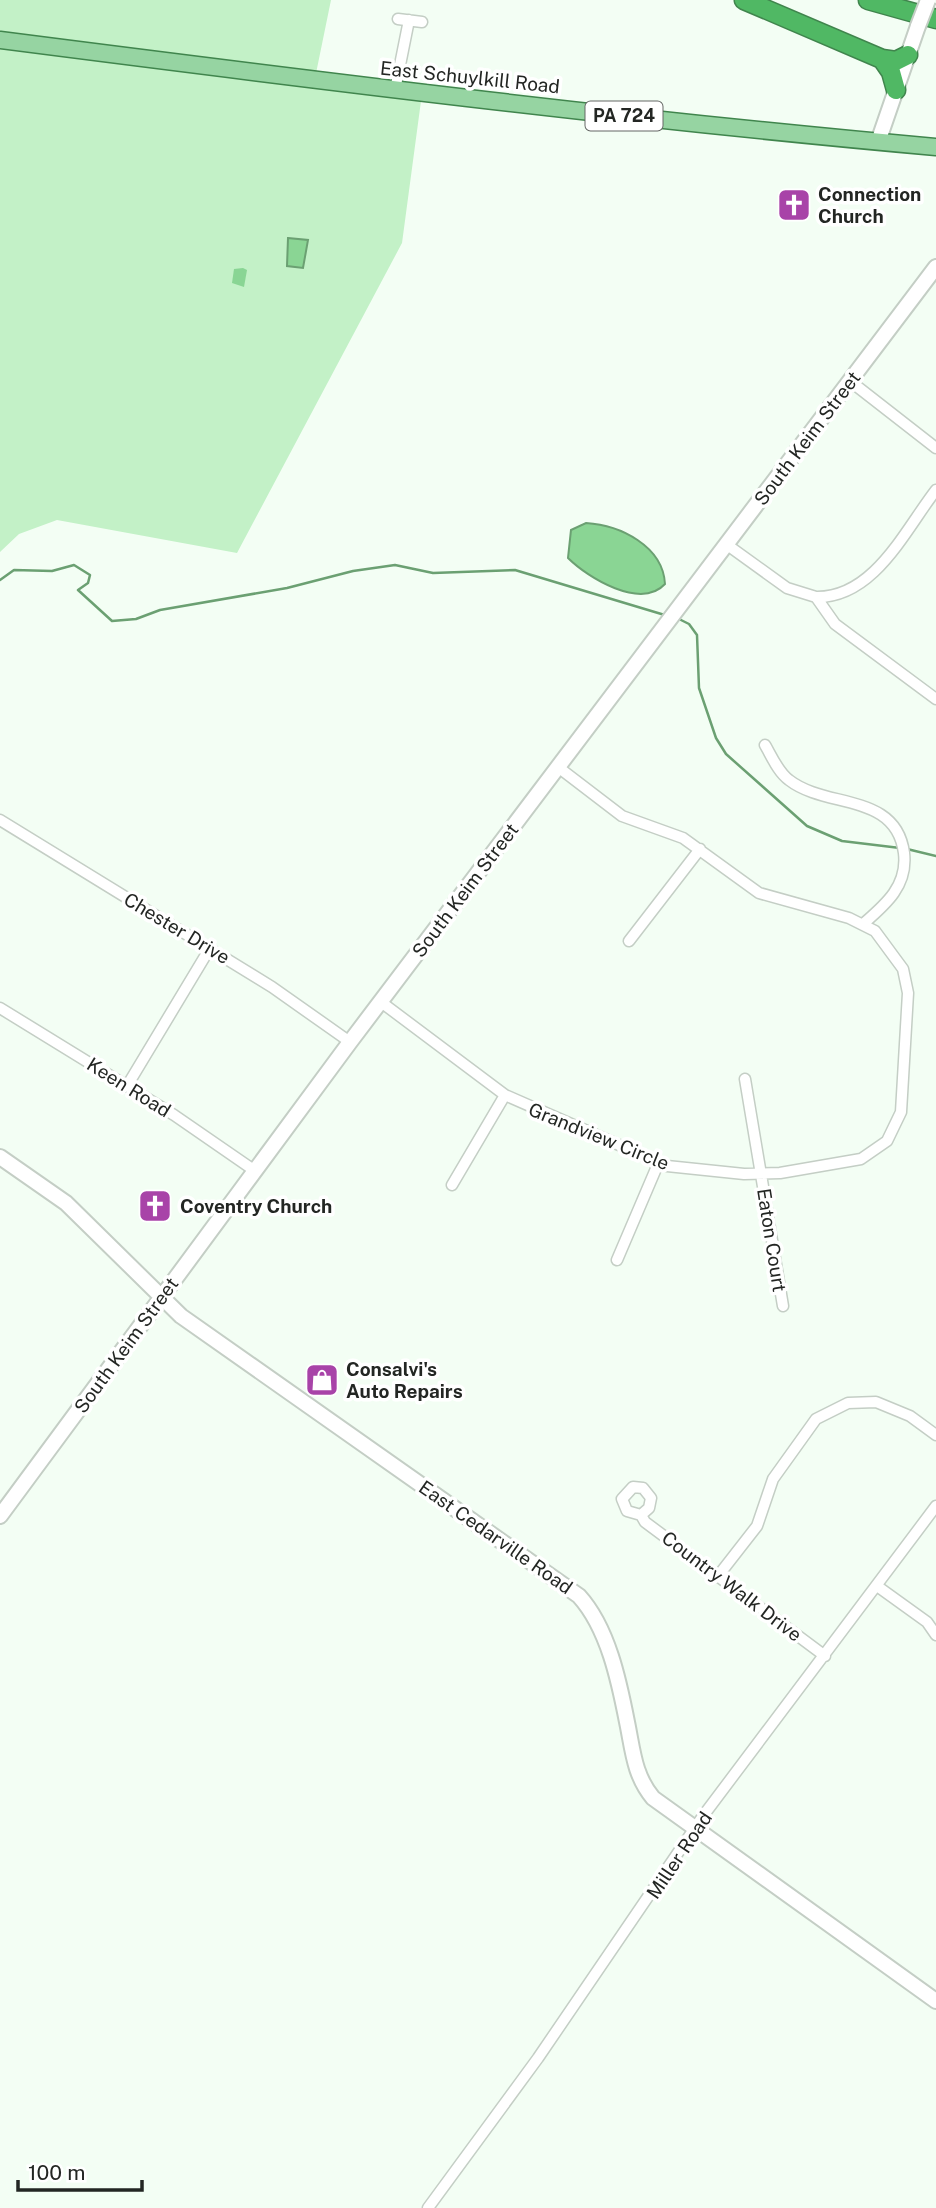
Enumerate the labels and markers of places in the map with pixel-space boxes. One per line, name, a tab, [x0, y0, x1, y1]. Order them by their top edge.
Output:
place label: Connection Church	[818, 183, 921, 227]
church icon: Connection Church	[775, 186, 813, 224]
church icon: Coventry Church	[136, 1187, 174, 1225]
place label: Coventry Church	[180, 1195, 332, 1217]
place label: Consalvi's Auto Repairs	[346, 1358, 463, 1402]
shop icon: Consalvi's Auto Repairs	[303, 1361, 341, 1399]

